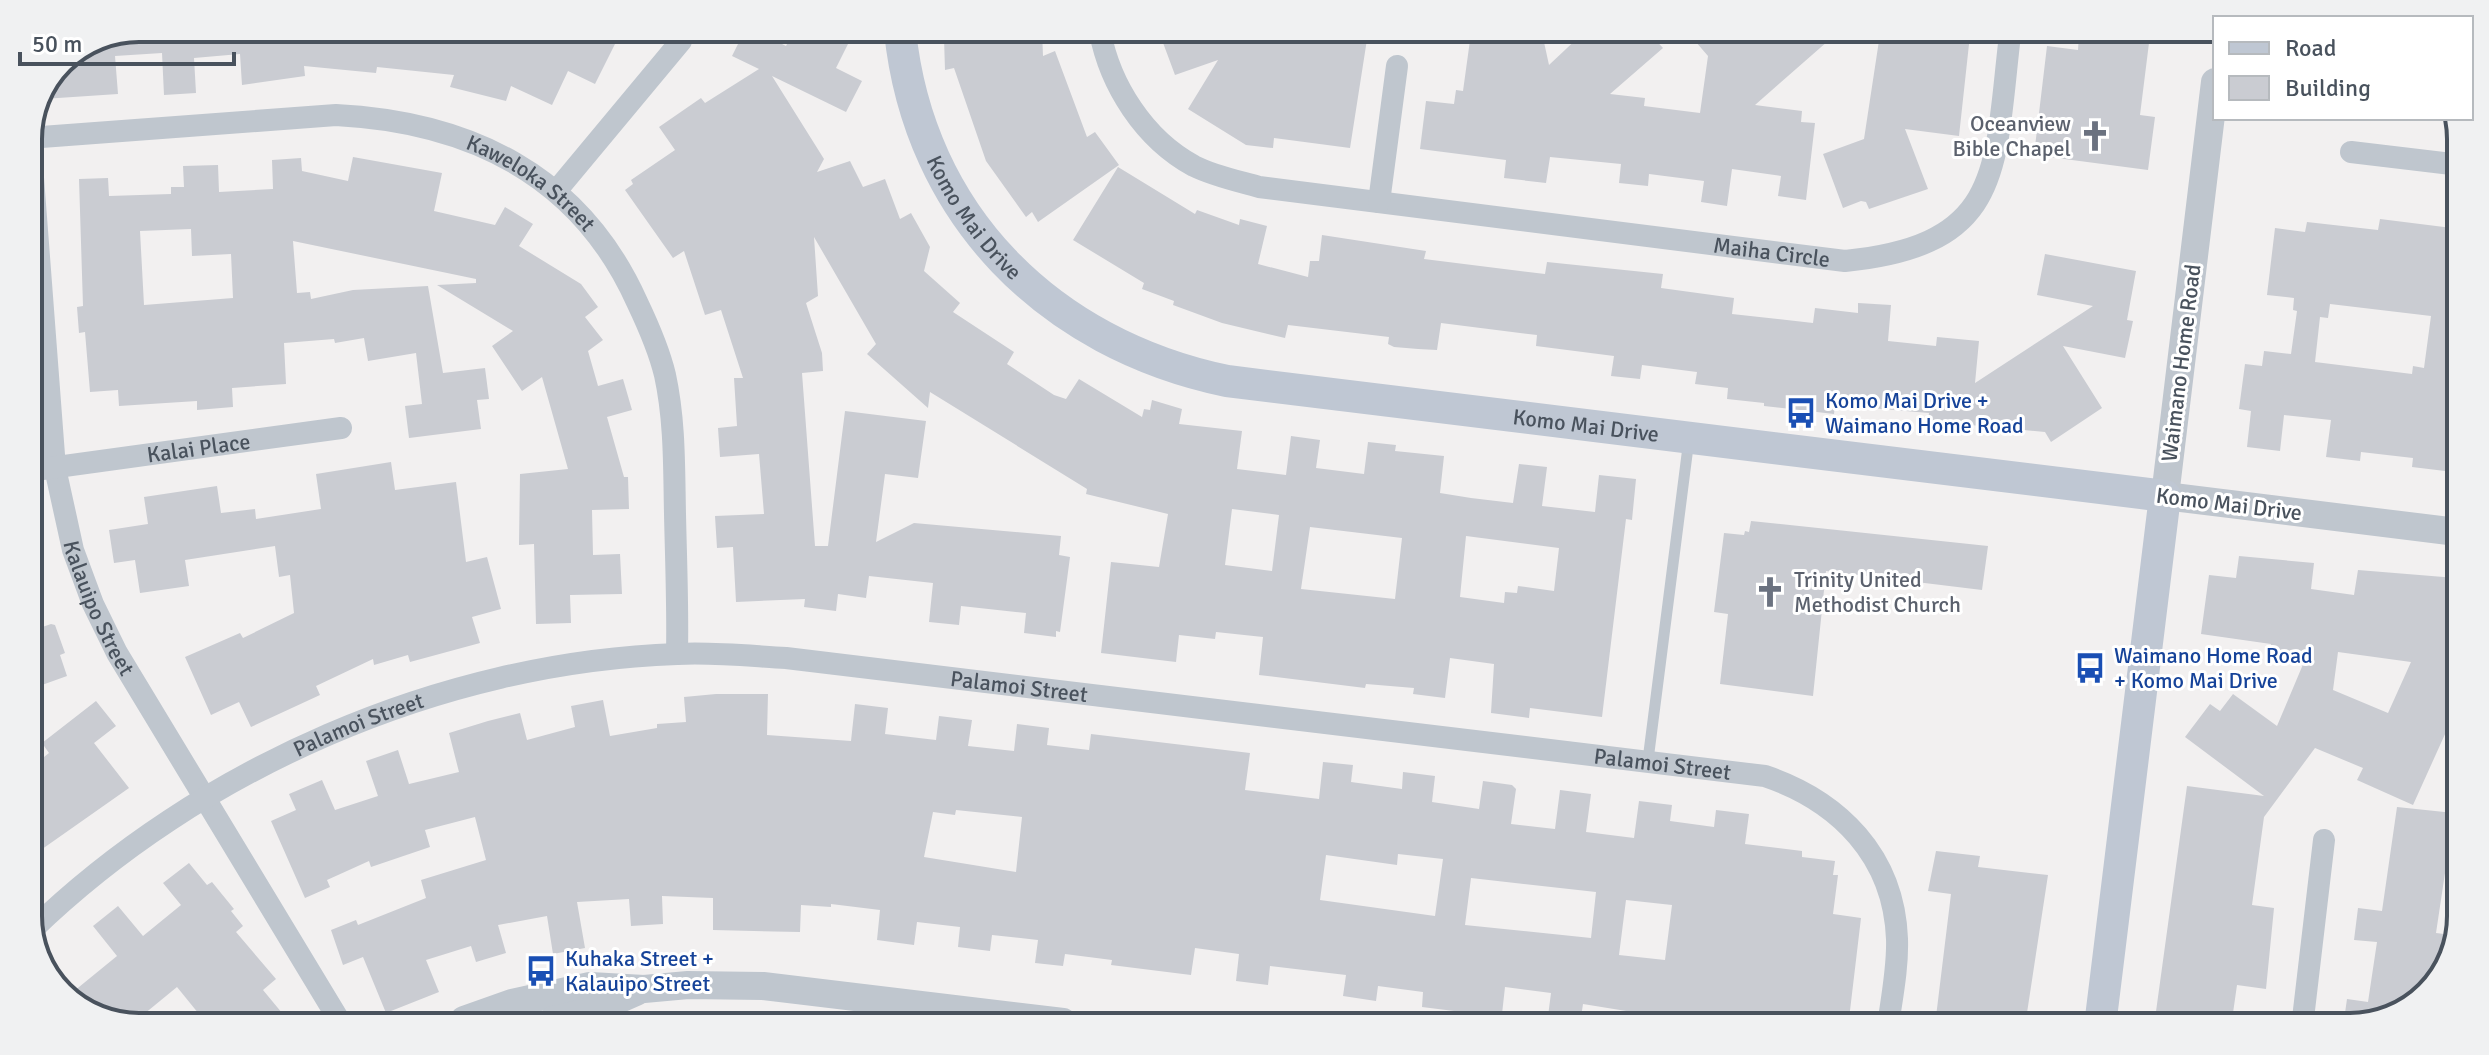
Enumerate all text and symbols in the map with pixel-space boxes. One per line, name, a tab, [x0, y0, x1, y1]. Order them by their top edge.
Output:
scale bar	[20, 16, 234, 66]
legend	[2213, 16, 2473, 120]
text: 50 m	[32, 29, 82, 59]
text: Road	[2285, 33, 2336, 63]
text: Building	[2285, 73, 2371, 103]
place label: Oceanview Bible Chapel	[1952, 110, 2071, 162]
church icon: Oceanview Bible Chapel	[2078, 119, 2112, 153]
street label: Kaweloka Street	[463, 128, 602, 237]
street label: Komo Mai Drive	[921, 151, 1028, 285]
street label: Maiha Circle	[1712, 231, 1832, 272]
street label: Waimano Home Road	[2155, 263, 2207, 463]
place label: Komo Mai Drive + Waimano Home Road	[1825, 387, 2024, 439]
bus stop icon: Komo Mai Drive + Waimano Home Road	[1784, 396, 1818, 430]
street label: Komo Mai Drive	[1511, 403, 1661, 447]
street label: Kalai Place	[145, 427, 252, 468]
street label: Komo Mai Drive	[2154, 482, 2304, 526]
street label: Kalauipo Street	[58, 538, 141, 680]
place label: Trinity United Methodist Church	[1794, 566, 1961, 618]
church icon: Trinity United Methodist Church	[1753, 575, 1787, 609]
place label: Waimano Home Road + Komo Mai Drive	[2114, 642, 2313, 694]
bus stop icon: Waimano Home Road + Komo Mai Drive	[2073, 651, 2107, 685]
street label: Palamoi Street	[949, 664, 1089, 708]
street label: Palamoi Street	[289, 686, 427, 762]
street label: Palamoi Street	[1592, 742, 1733, 785]
place label: Kuhaka Street + Kalauipo Street	[565, 945, 714, 997]
bus stop icon: Kuhaka Street + Kalauipo Street	[524, 954, 558, 988]

